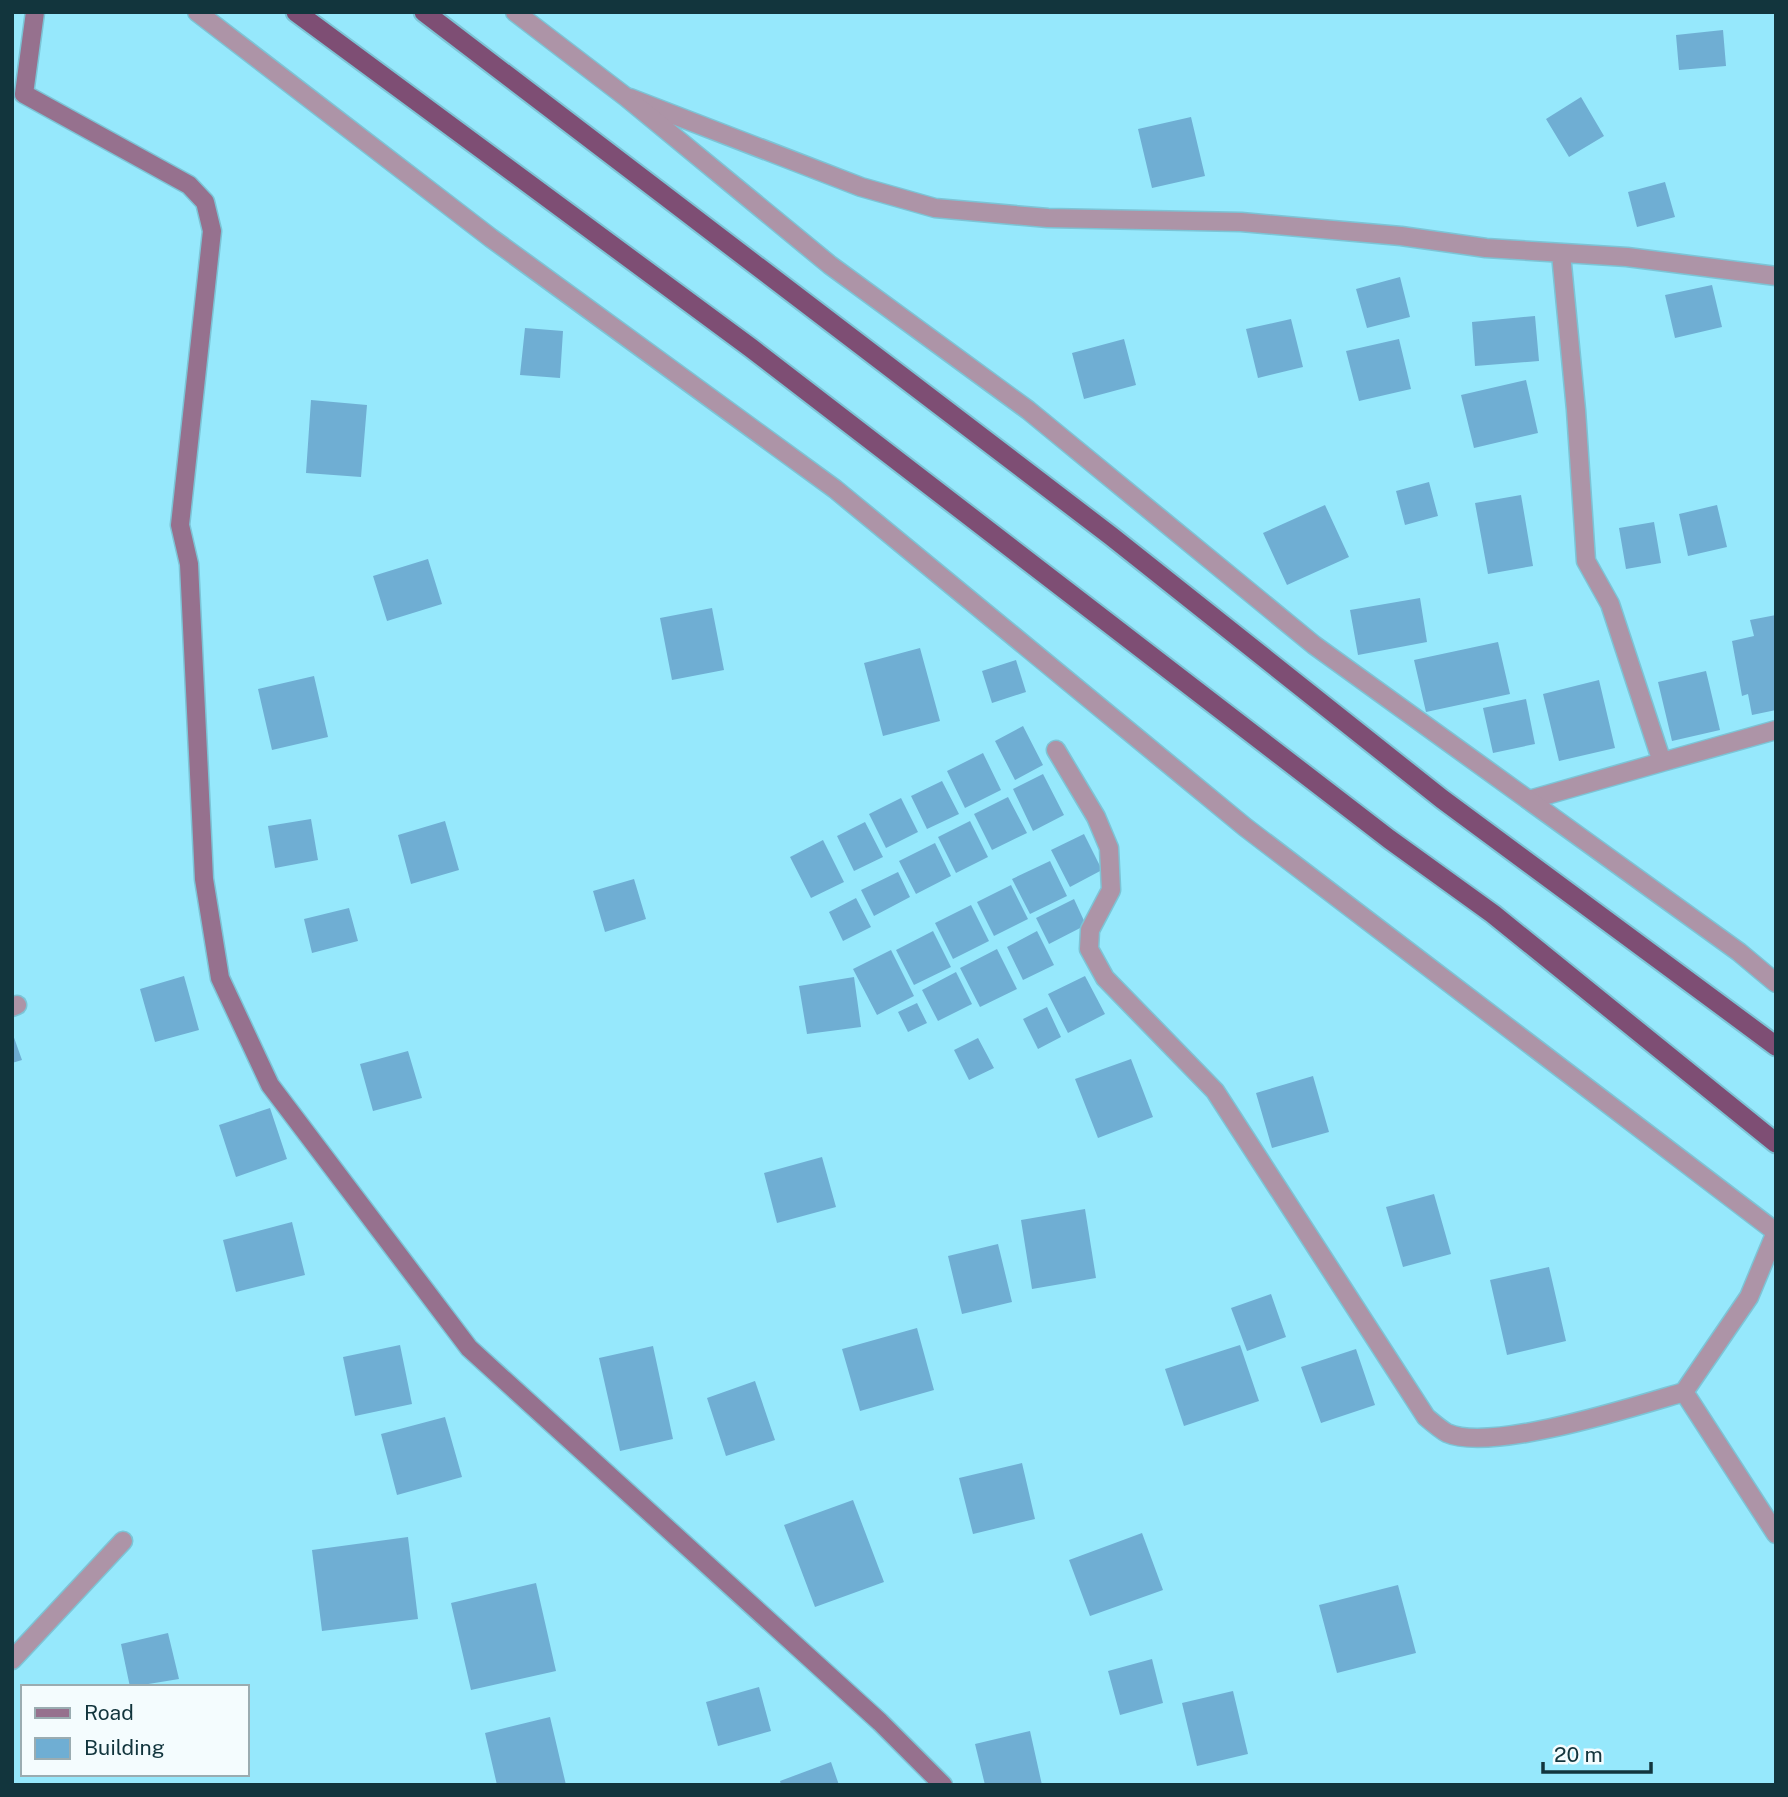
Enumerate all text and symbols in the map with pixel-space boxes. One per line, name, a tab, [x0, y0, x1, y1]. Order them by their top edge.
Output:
legend	[21, 1685, 248, 1776]
text: Road	[84, 1700, 134, 1725]
scale bar	[1543, 1730, 1652, 1774]
text: Building	[84, 1735, 165, 1760]
text: 20 m	[1554, 1742, 1603, 1767]

